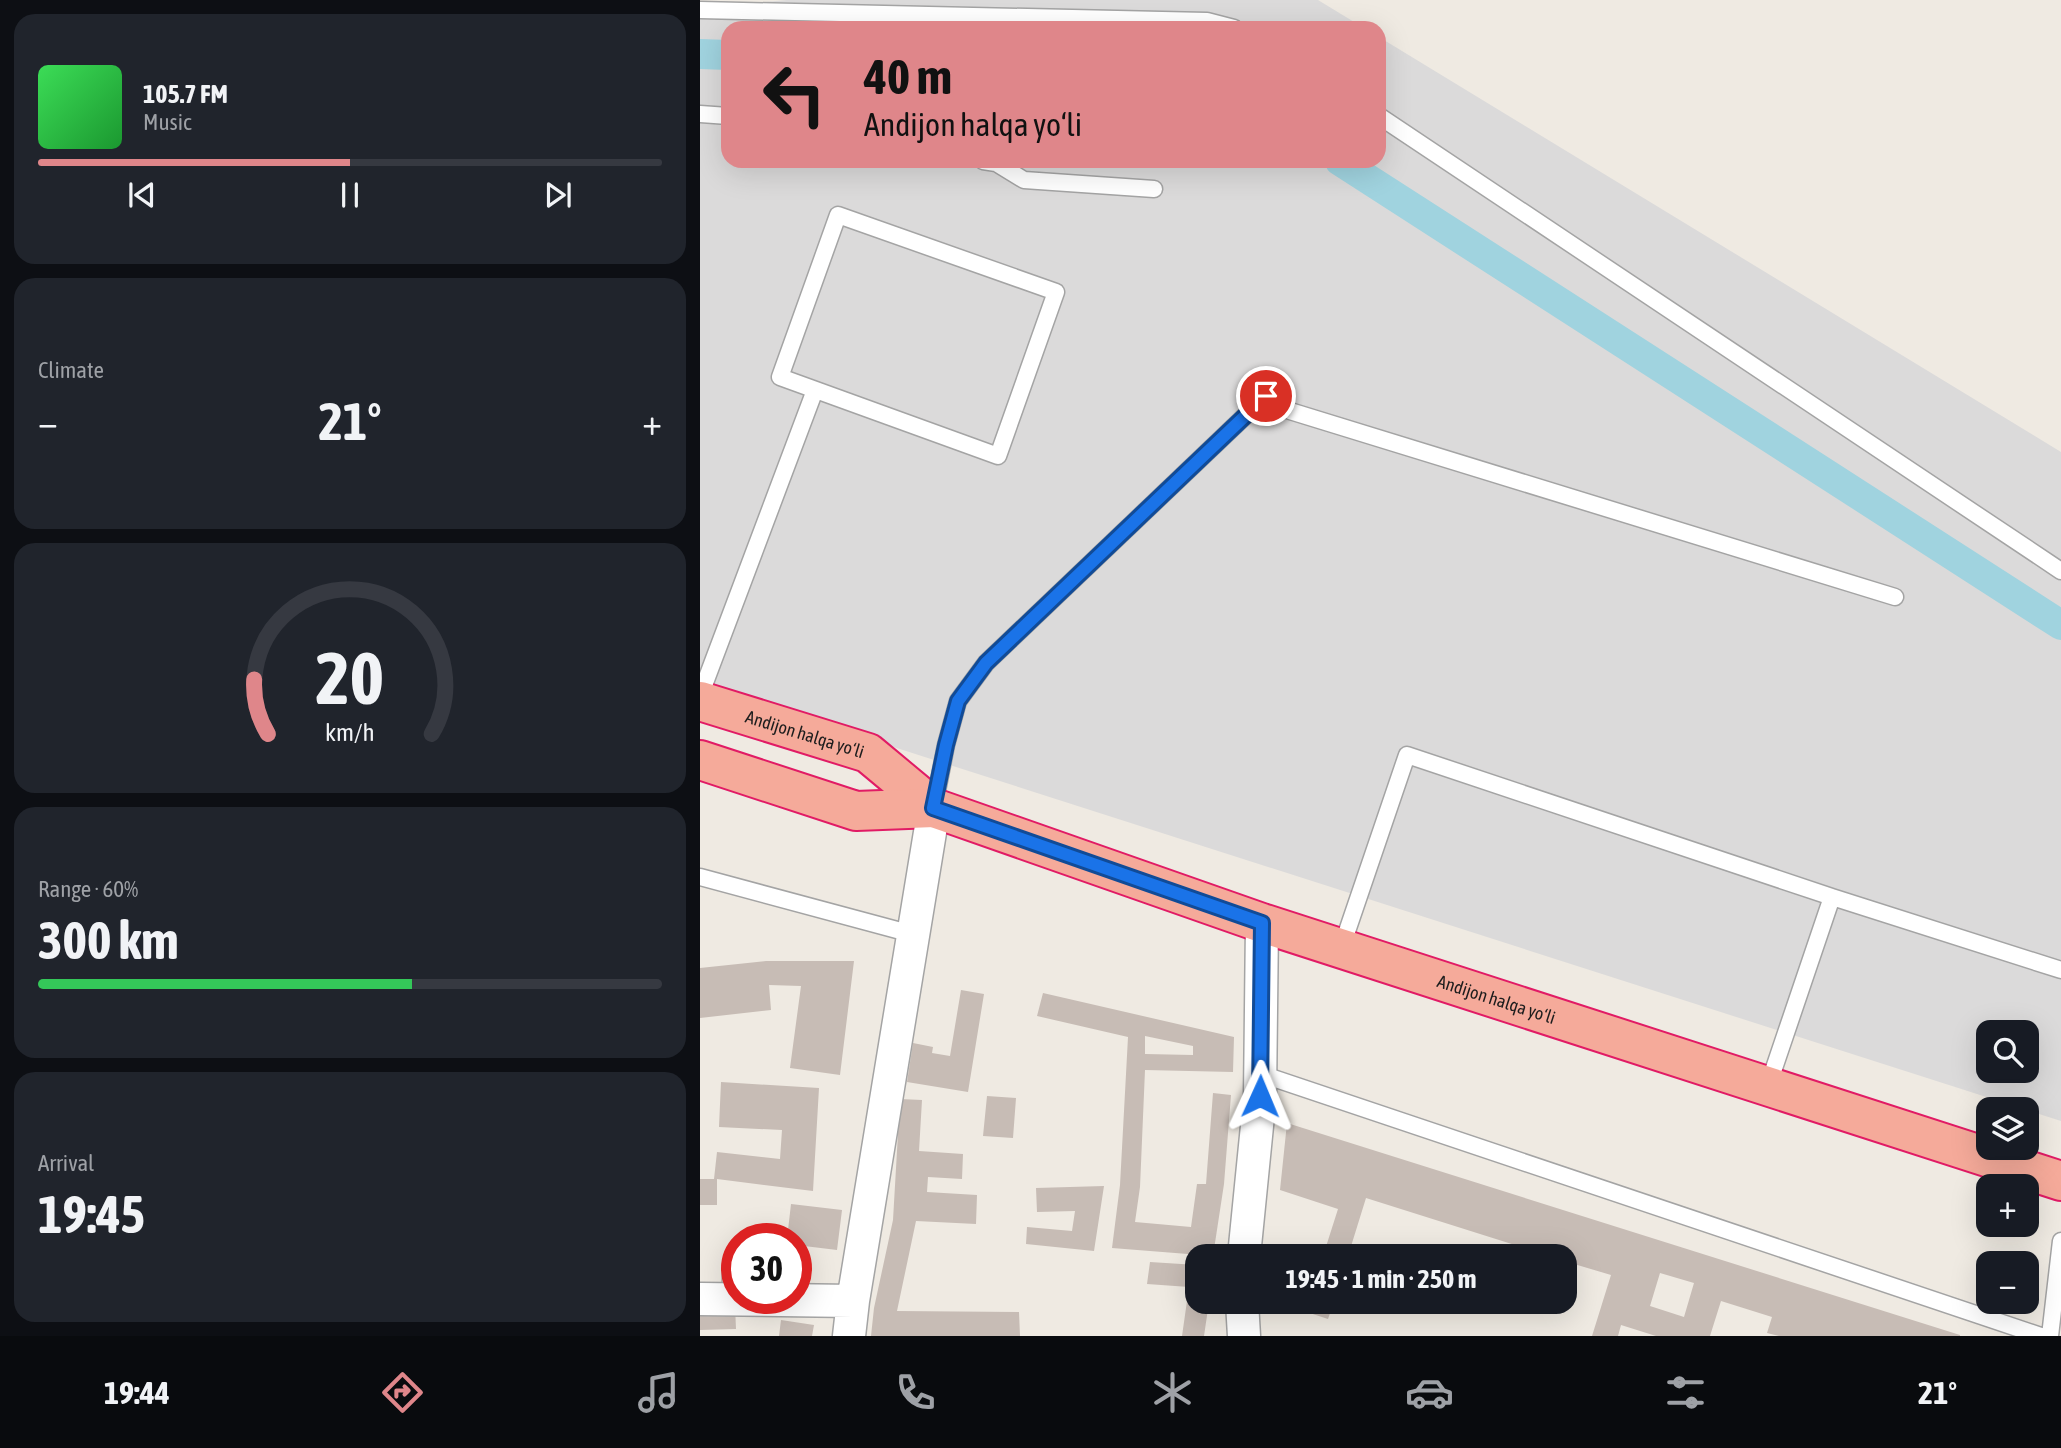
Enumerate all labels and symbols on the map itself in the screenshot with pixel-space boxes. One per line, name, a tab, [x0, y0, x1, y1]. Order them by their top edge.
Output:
pin	[1236, 366, 1296, 426]
street label: Andijon halqa yo‘li	[743, 705, 867, 762]
street label: Andijon halqa yo‘li	[1435, 970, 1558, 1028]
position arrow	[1223, 1059, 1297, 1133]
speed limit sign: 30	[721, 1223, 812, 1314]

